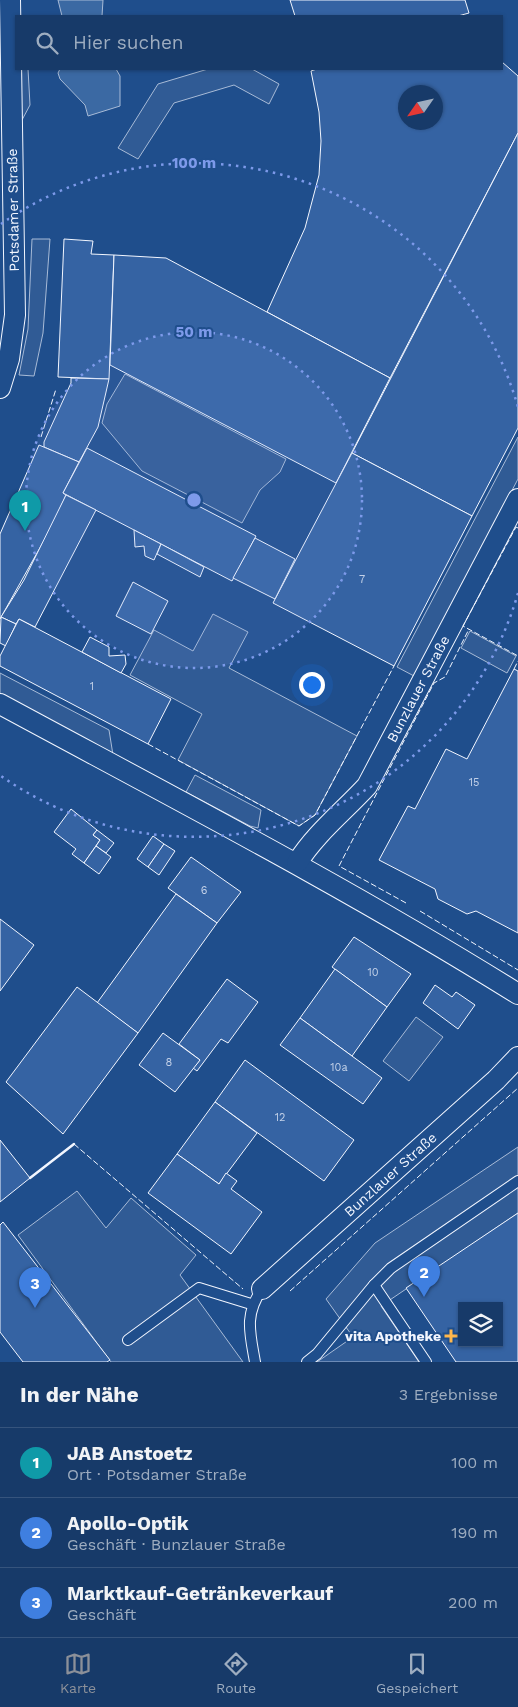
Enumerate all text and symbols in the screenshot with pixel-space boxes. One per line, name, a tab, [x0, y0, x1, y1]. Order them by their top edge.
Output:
search box	[15, 15, 503, 70]
icon: search	[33, 29, 61, 57]
text: Hier suchen	[73, 31, 184, 54]
north arrow	[398, 85, 443, 130]
street label: Potsdamer Straße	[4, 148, 22, 272]
text: 100 m	[172, 154, 216, 172]
text: 50 m	[176, 323, 212, 341]
pin: 1	[9, 490, 41, 531]
centre of rings	[185, 491, 203, 509]
house number: 7	[359, 573, 365, 586]
street label: Bunzlauer Straße	[384, 633, 453, 745]
your location	[299, 672, 325, 698]
house number: 1	[90, 680, 94, 693]
house number: 15	[469, 776, 479, 789]
house number: 6	[201, 884, 208, 897]
house number: 10	[367, 966, 379, 979]
house number: 8	[166, 1056, 173, 1069]
house number: 10a	[330, 1061, 348, 1074]
house number: 12	[275, 1111, 285, 1124]
street label: Bunzlauer Straße	[341, 1129, 440, 1220]
pin: 2	[408, 1256, 440, 1297]
pin: 3	[19, 1267, 51, 1308]
map controls	[458, 1302, 503, 1347]
button: layers	[458, 1302, 503, 1347]
place label: vita Apotheke	[344, 1328, 441, 1344]
marker: vita Apotheke	[445, 1330, 457, 1342]
text: In der Nähe	[20, 1382, 139, 1407]
text: 3 Ergebnisse	[399, 1385, 498, 1404]
text: JAB Anstoetz	[67, 1442, 193, 1465]
text: 1	[33, 1453, 39, 1472]
text: 100 m	[451, 1453, 498, 1472]
text: Ort · Potsdamer Straße	[67, 1465, 247, 1484]
text: Apollo-Optik	[67, 1512, 188, 1535]
text: 2	[31, 1523, 41, 1542]
text: 190 m	[451, 1523, 498, 1542]
text: Geschäft · Bunzlauer Straße	[67, 1535, 286, 1554]
text: Marktkauf-Getränkeverkauf	[67, 1582, 333, 1605]
text: 3	[31, 1593, 41, 1612]
text: 200 m	[448, 1593, 498, 1612]
text: Geschäft	[67, 1605, 136, 1624]
tab: Karte	[60, 1650, 96, 1696]
tab: Route	[216, 1650, 256, 1696]
tab: Gespeichert	[376, 1650, 458, 1696]

